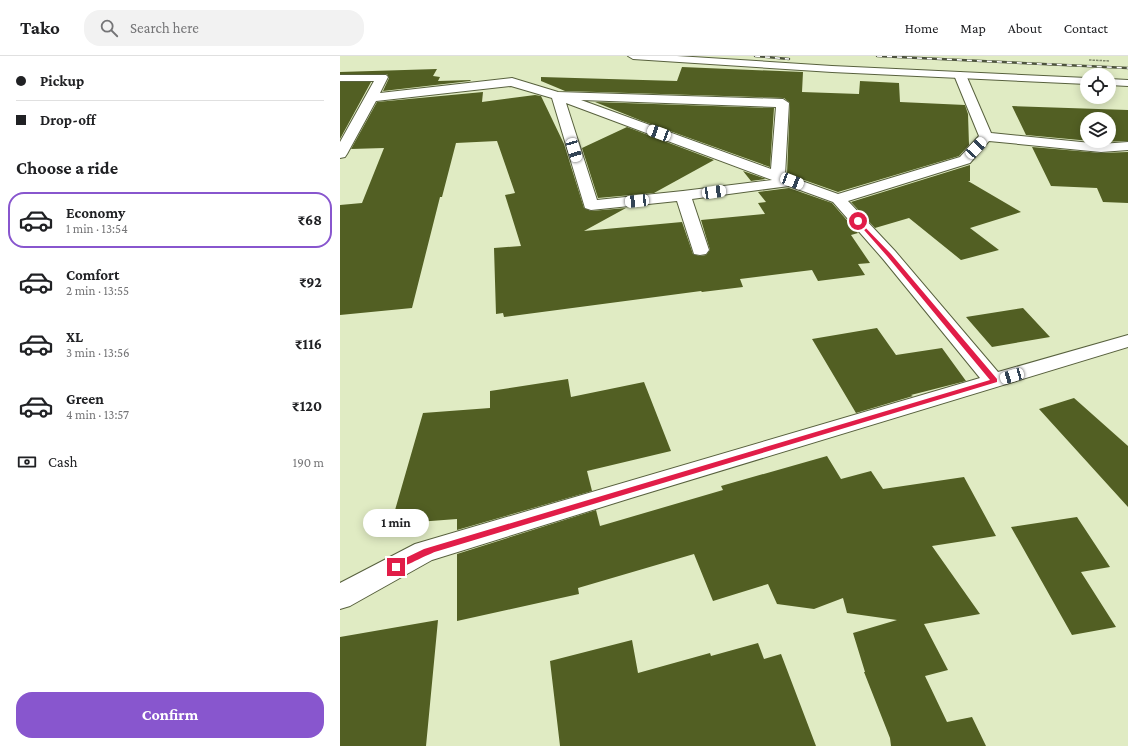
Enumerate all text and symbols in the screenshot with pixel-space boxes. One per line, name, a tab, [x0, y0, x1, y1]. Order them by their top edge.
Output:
search box	[84, 10, 364, 46]
text: Tako	[20, 17, 60, 38]
icon: search	[98, 17, 120, 39]
text: Search here	[130, 20, 199, 36]
text: Home	[905, 20, 938, 36]
text: Map	[960, 20, 986, 36]
text: About	[1008, 20, 1042, 36]
text: Contact	[1064, 20, 1108, 36]
map controls	[1080, 68, 1116, 148]
button: locate	[1080, 68, 1116, 104]
text: Pickup	[40, 73, 84, 89]
text: Drop-off	[40, 112, 96, 128]
button: layers	[1080, 112, 1116, 148]
car	[646, 123, 672, 143]
car	[963, 135, 989, 161]
car	[565, 137, 583, 163]
text: Choose a ride	[16, 158, 118, 178]
car	[779, 171, 805, 191]
car	[701, 184, 727, 200]
car	[624, 194, 650, 208]
icon: car	[18, 202, 54, 238]
text: Economy	[66, 205, 125, 221]
text: ₹68	[297, 212, 322, 228]
route start	[849, 212, 867, 230]
text: 1 min · 13:54	[66, 221, 128, 236]
icon: car	[18, 264, 54, 300]
text: Comfort	[66, 267, 120, 283]
text: ₹92	[299, 274, 322, 290]
text: 2 min · 13:55	[66, 283, 129, 298]
icon: car	[18, 326, 54, 362]
text: XL	[66, 329, 83, 345]
text: ₹116	[295, 336, 322, 352]
text: 3 min · 13:56	[66, 345, 130, 360]
car	[999, 367, 1025, 385]
icon: car	[18, 388, 54, 424]
text: Green	[66, 391, 104, 407]
text: ₹120	[292, 398, 322, 414]
text: 4 min · 13:57	[66, 407, 129, 422]
icon: cash	[16, 451, 38, 473]
text: Cash	[48, 454, 78, 470]
text: 190 m	[293, 455, 324, 470]
callout: 1 min	[363, 509, 429, 537]
text: 1 min	[381, 515, 411, 530]
route end	[387, 558, 405, 576]
button: Confirm	[16, 692, 324, 738]

